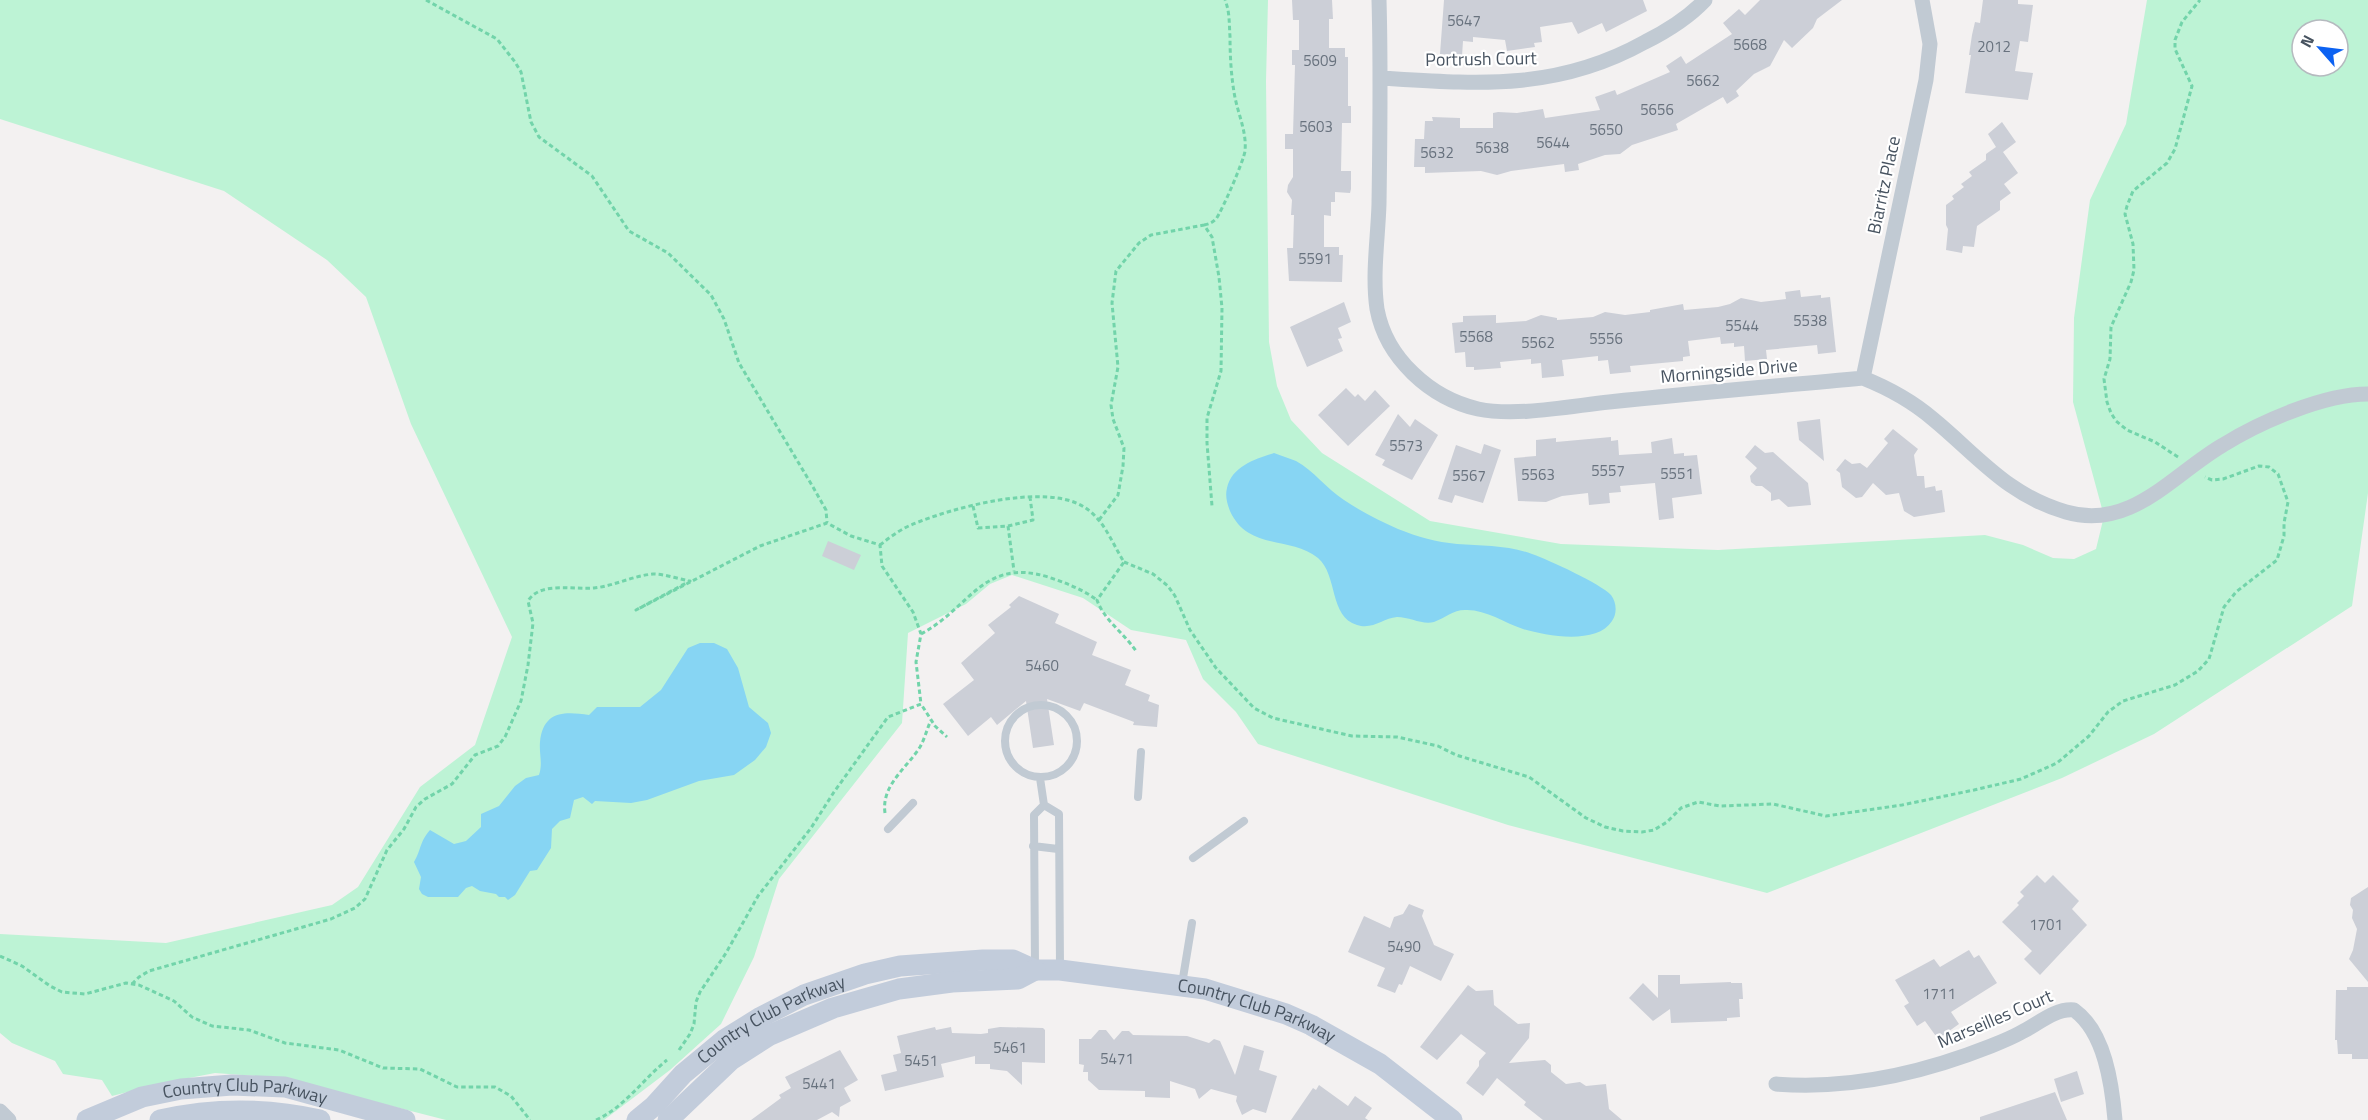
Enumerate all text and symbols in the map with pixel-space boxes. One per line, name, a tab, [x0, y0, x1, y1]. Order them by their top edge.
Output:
house number: 5647	[1447, 9, 1481, 32]
north arrow	[2290, 18, 2350, 78]
text: N	[2294, 30, 2320, 51]
house number: 5668	[1733, 33, 1767, 56]
house number: 2012	[1977, 35, 2011, 58]
street label: Portrush Court	[1425, 44, 1538, 73]
house number: 5609	[1303, 49, 1337, 72]
house number: 5662	[1686, 69, 1720, 92]
house number: 5656	[1640, 98, 1674, 121]
house number: 5603	[1299, 115, 1333, 138]
house number: 5650	[1589, 118, 1623, 141]
house number: 5644	[1536, 131, 1570, 154]
street label: Biarritz Place	[1860, 133, 1907, 236]
house number: 5638	[1475, 136, 1509, 159]
house number: 5632	[1420, 141, 1454, 164]
house number: 5591	[1298, 247, 1332, 270]
house number: 5538	[1793, 309, 1827, 332]
house number: 5544	[1725, 314, 1759, 337]
house number: 5568	[1459, 325, 1493, 348]
house number: 5556	[1589, 327, 1623, 350]
house number: 5562	[1521, 331, 1555, 354]
street label: Morningside Drive	[1659, 351, 1799, 390]
house number: 5573	[1389, 434, 1423, 457]
house number: 5557	[1591, 459, 1625, 482]
house number: 5551	[1660, 462, 1694, 485]
house number: 5563	[1521, 463, 1555, 486]
house number: 5567	[1452, 464, 1486, 487]
house number: 5460	[1025, 654, 1059, 677]
house number: 1701	[2029, 913, 2063, 936]
house number: 5490	[1387, 935, 1421, 958]
street label: Country Club Parkway	[691, 968, 849, 1070]
street label: Country Club Parkway	[1176, 972, 1341, 1050]
house number: 1711	[1922, 982, 1956, 1005]
street label: Marseilles Court	[1933, 982, 2057, 1055]
house number: 5461	[993, 1036, 1027, 1059]
house number: 5471	[1100, 1047, 1134, 1070]
house number: 5451	[904, 1049, 938, 1072]
street label: Country Club Parkway	[160, 1071, 331, 1111]
house number: 5441	[802, 1072, 836, 1095]

